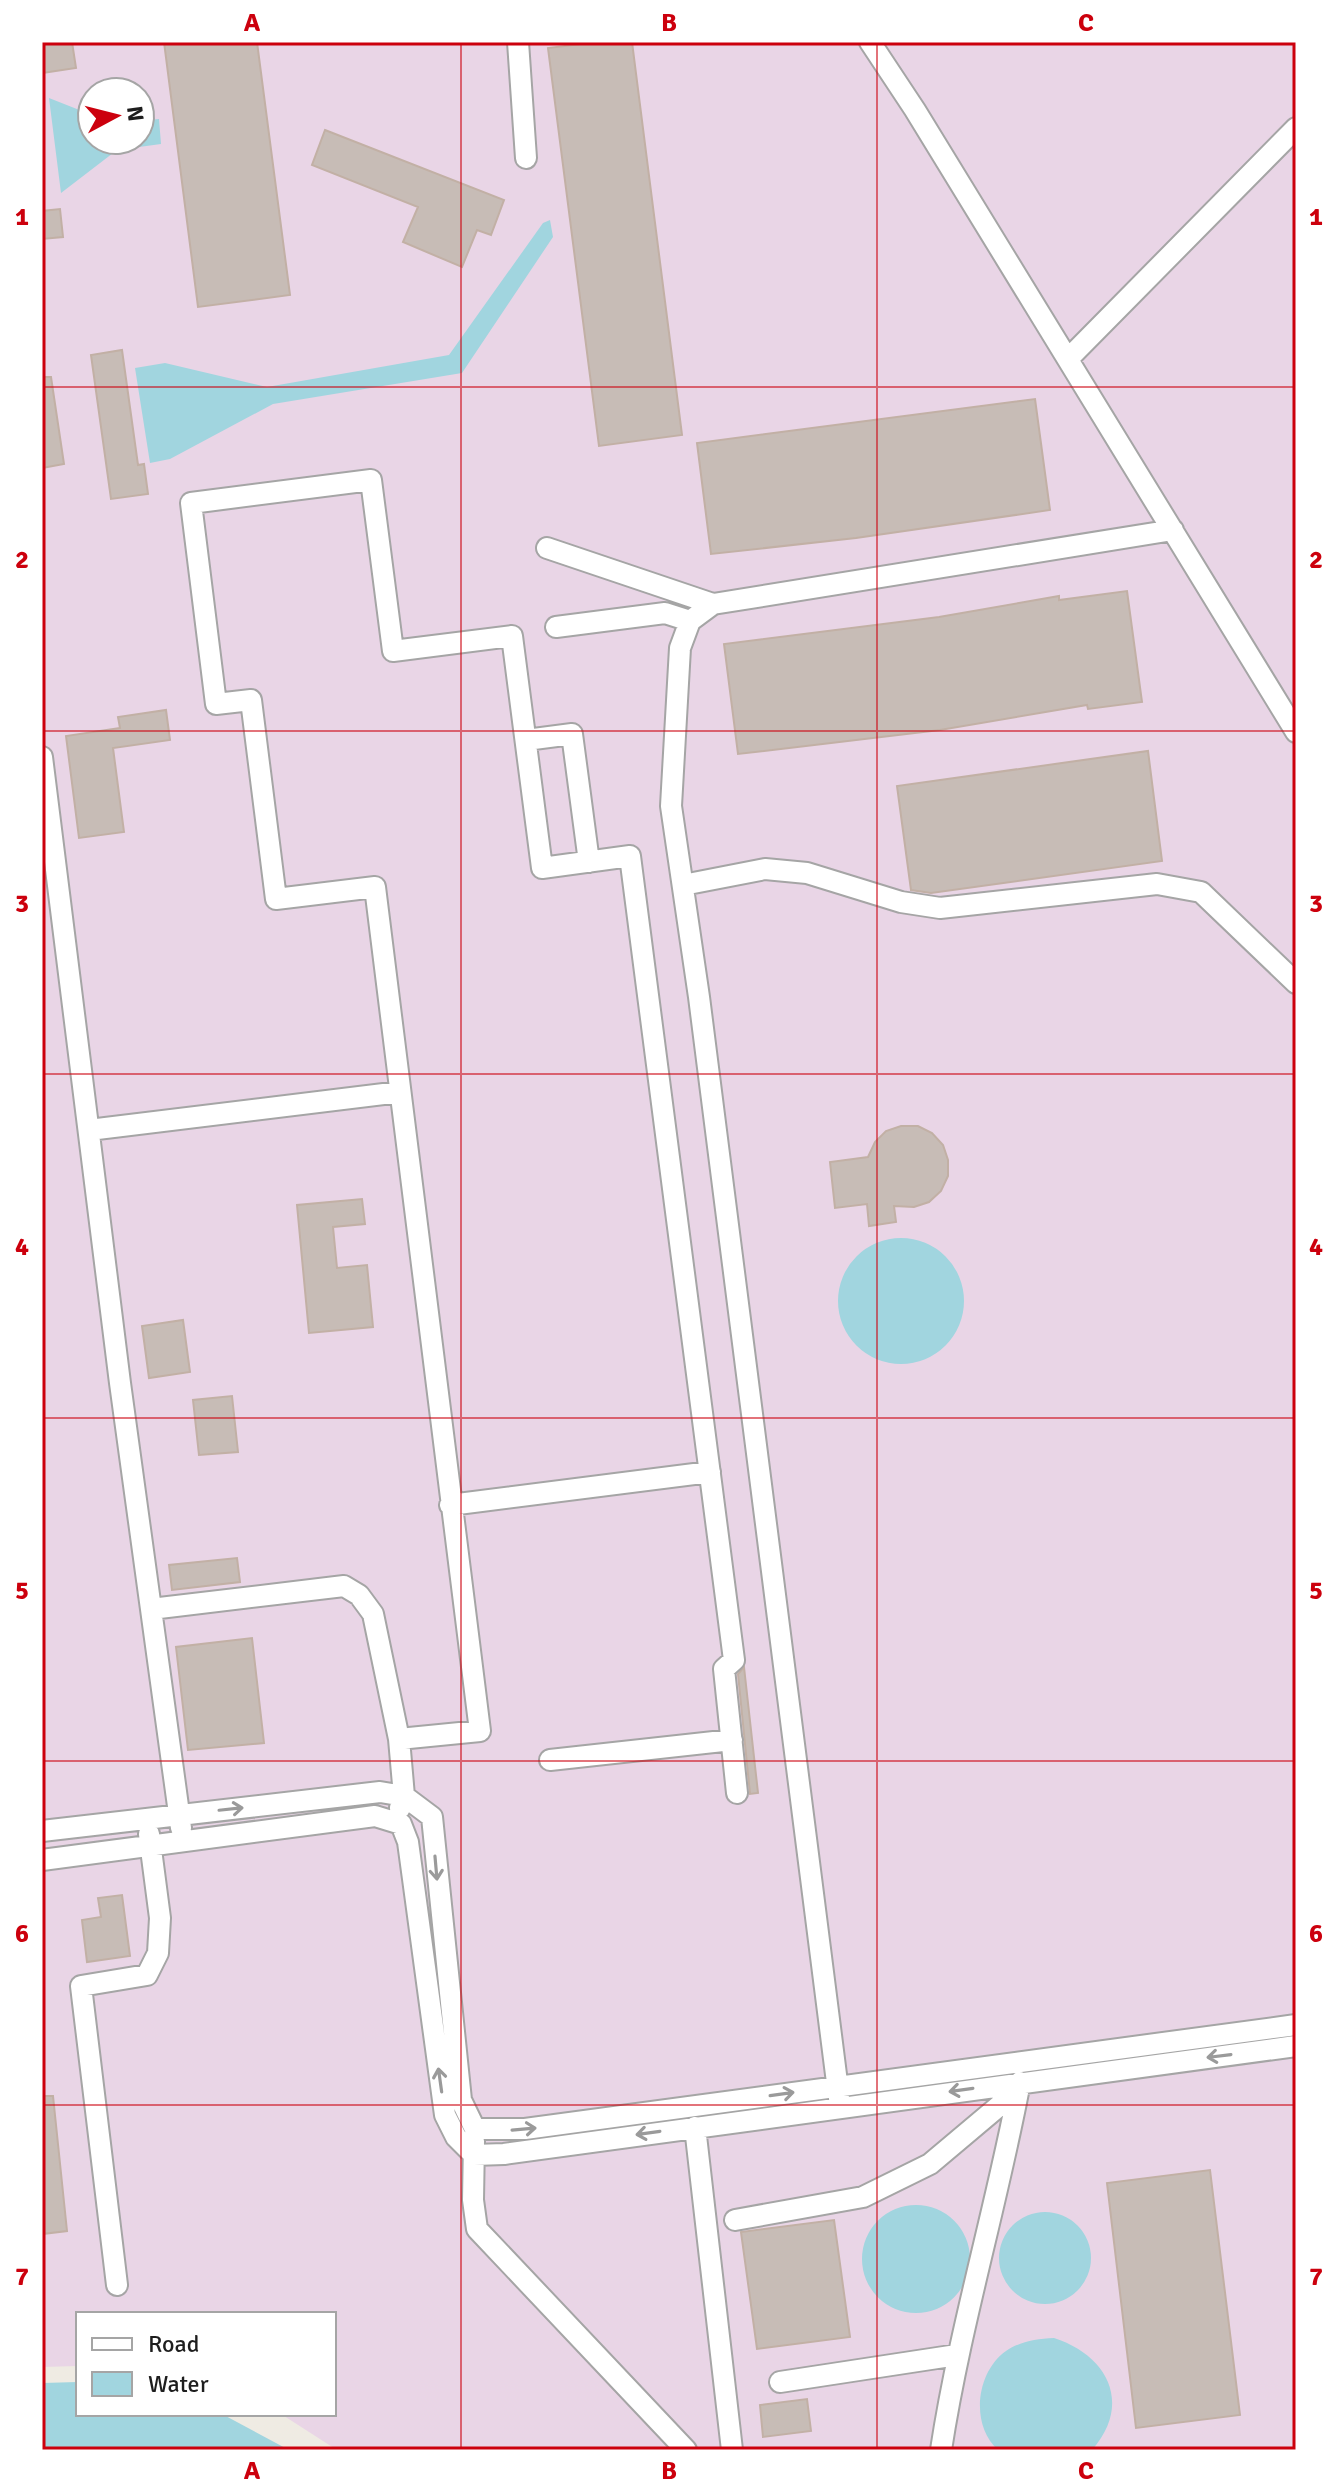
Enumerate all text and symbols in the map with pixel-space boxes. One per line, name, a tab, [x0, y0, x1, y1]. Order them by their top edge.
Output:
text: A	[244, 7, 261, 39]
text: B	[661, 7, 677, 39]
text: C	[1078, 7, 1094, 39]
north arrow	[76, 76, 156, 156]
text: N	[121, 104, 150, 123]
text: 1	[15, 201, 29, 233]
text: 1	[1309, 201, 1323, 233]
text: 2	[15, 544, 29, 576]
text: 2	[1309, 544, 1323, 576]
text: 3	[15, 888, 29, 920]
text: 3	[1309, 888, 1323, 920]
text: 4	[15, 1231, 29, 1263]
text: 4	[1309, 1231, 1323, 1263]
text: 5	[15, 1575, 29, 1607]
text: 5	[1309, 1575, 1323, 1607]
one-way arrow	[217, 1801, 244, 1816]
one-way arrow	[428, 1854, 443, 1881]
text: 6	[15, 1918, 29, 1950]
text: 6	[1309, 1918, 1323, 1950]
one-way arrow	[1207, 2049, 1232, 2064]
one-way arrow	[433, 2068, 448, 2094]
one-way arrow	[948, 2082, 975, 2097]
one-way arrow	[769, 2086, 794, 2101]
one-way arrow	[511, 2121, 537, 2136]
one-way arrow	[635, 2126, 662, 2141]
text: 7	[15, 2261, 29, 2293]
text: 7	[1309, 2261, 1323, 2293]
legend	[76, 2312, 336, 2416]
text: Road	[148, 2329, 199, 2359]
text: Water	[148, 2369, 209, 2399]
text: A	[244, 2455, 261, 2487]
text: B	[661, 2455, 677, 2487]
text: C	[1078, 2455, 1094, 2487]

